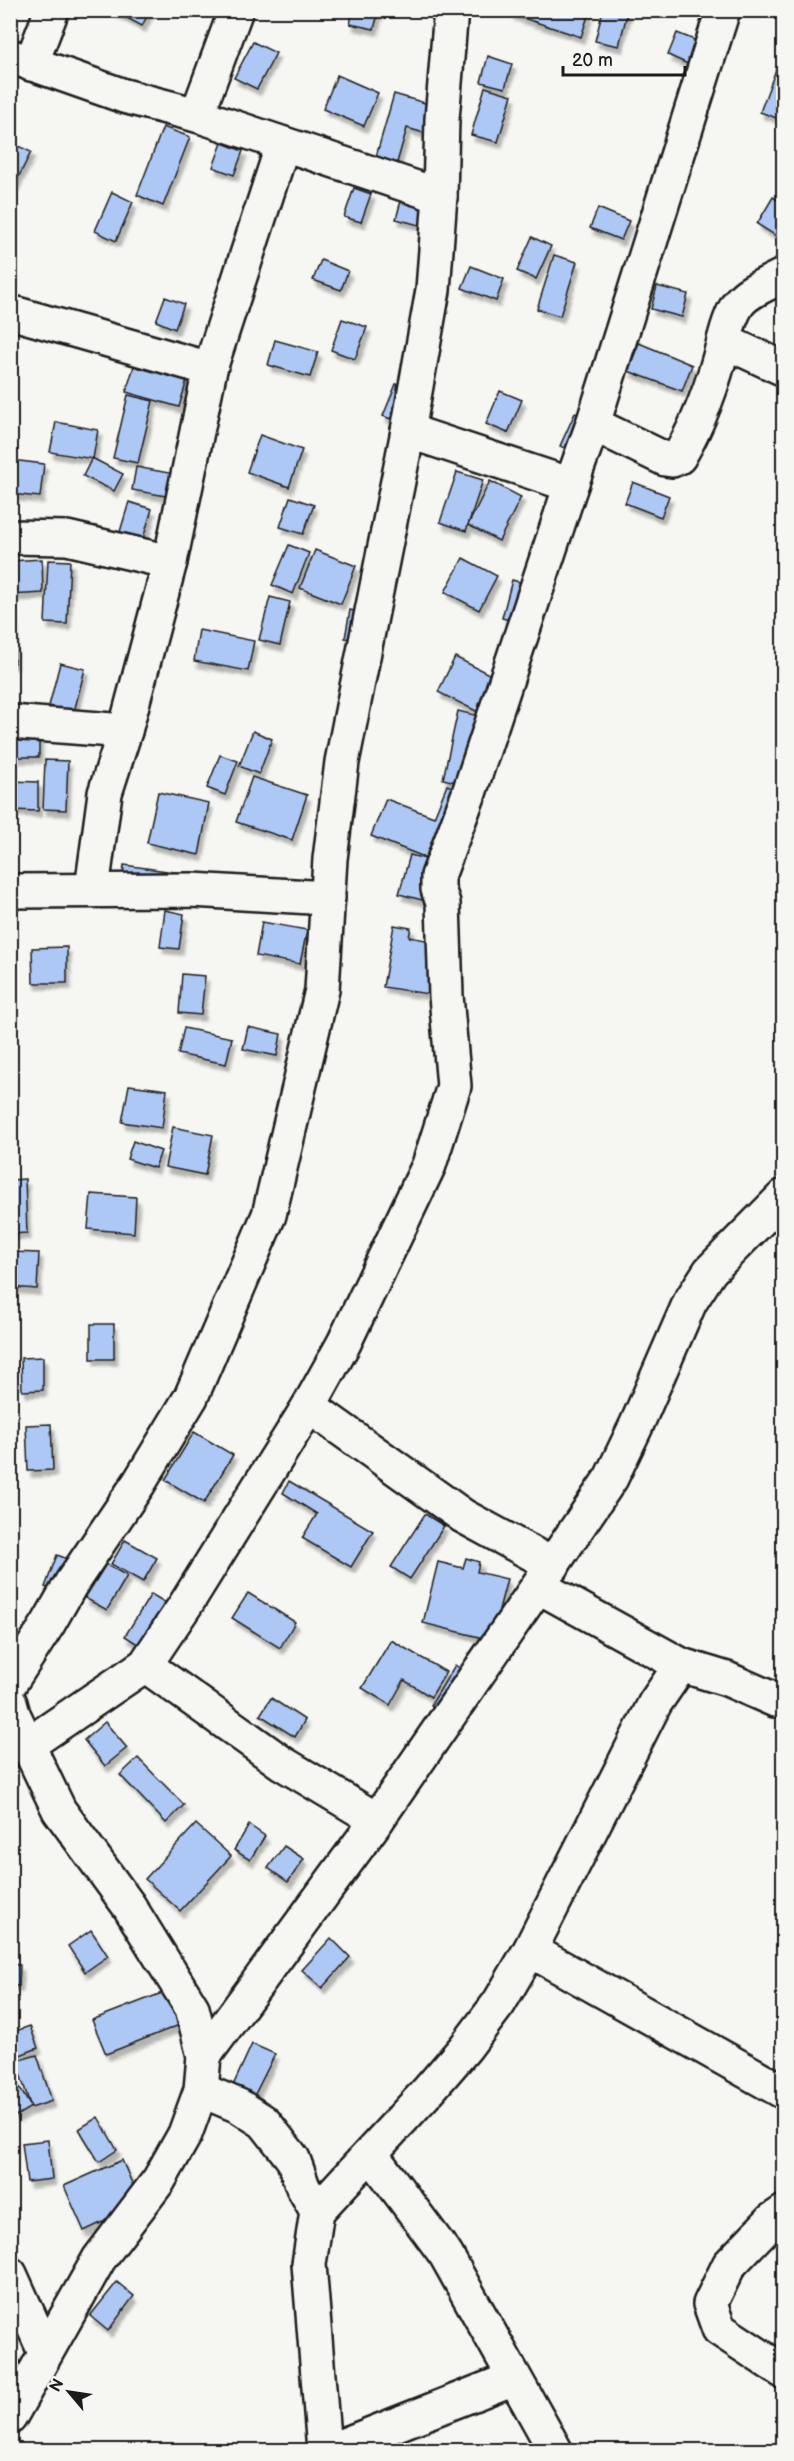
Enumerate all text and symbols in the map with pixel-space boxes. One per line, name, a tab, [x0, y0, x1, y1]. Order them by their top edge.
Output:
scale bar	[563, 39, 684, 77]
text: 20 m	[572, 50, 613, 71]
north arrow	[39, 2362, 99, 2422]
text: N	[46, 2376, 68, 2395]

